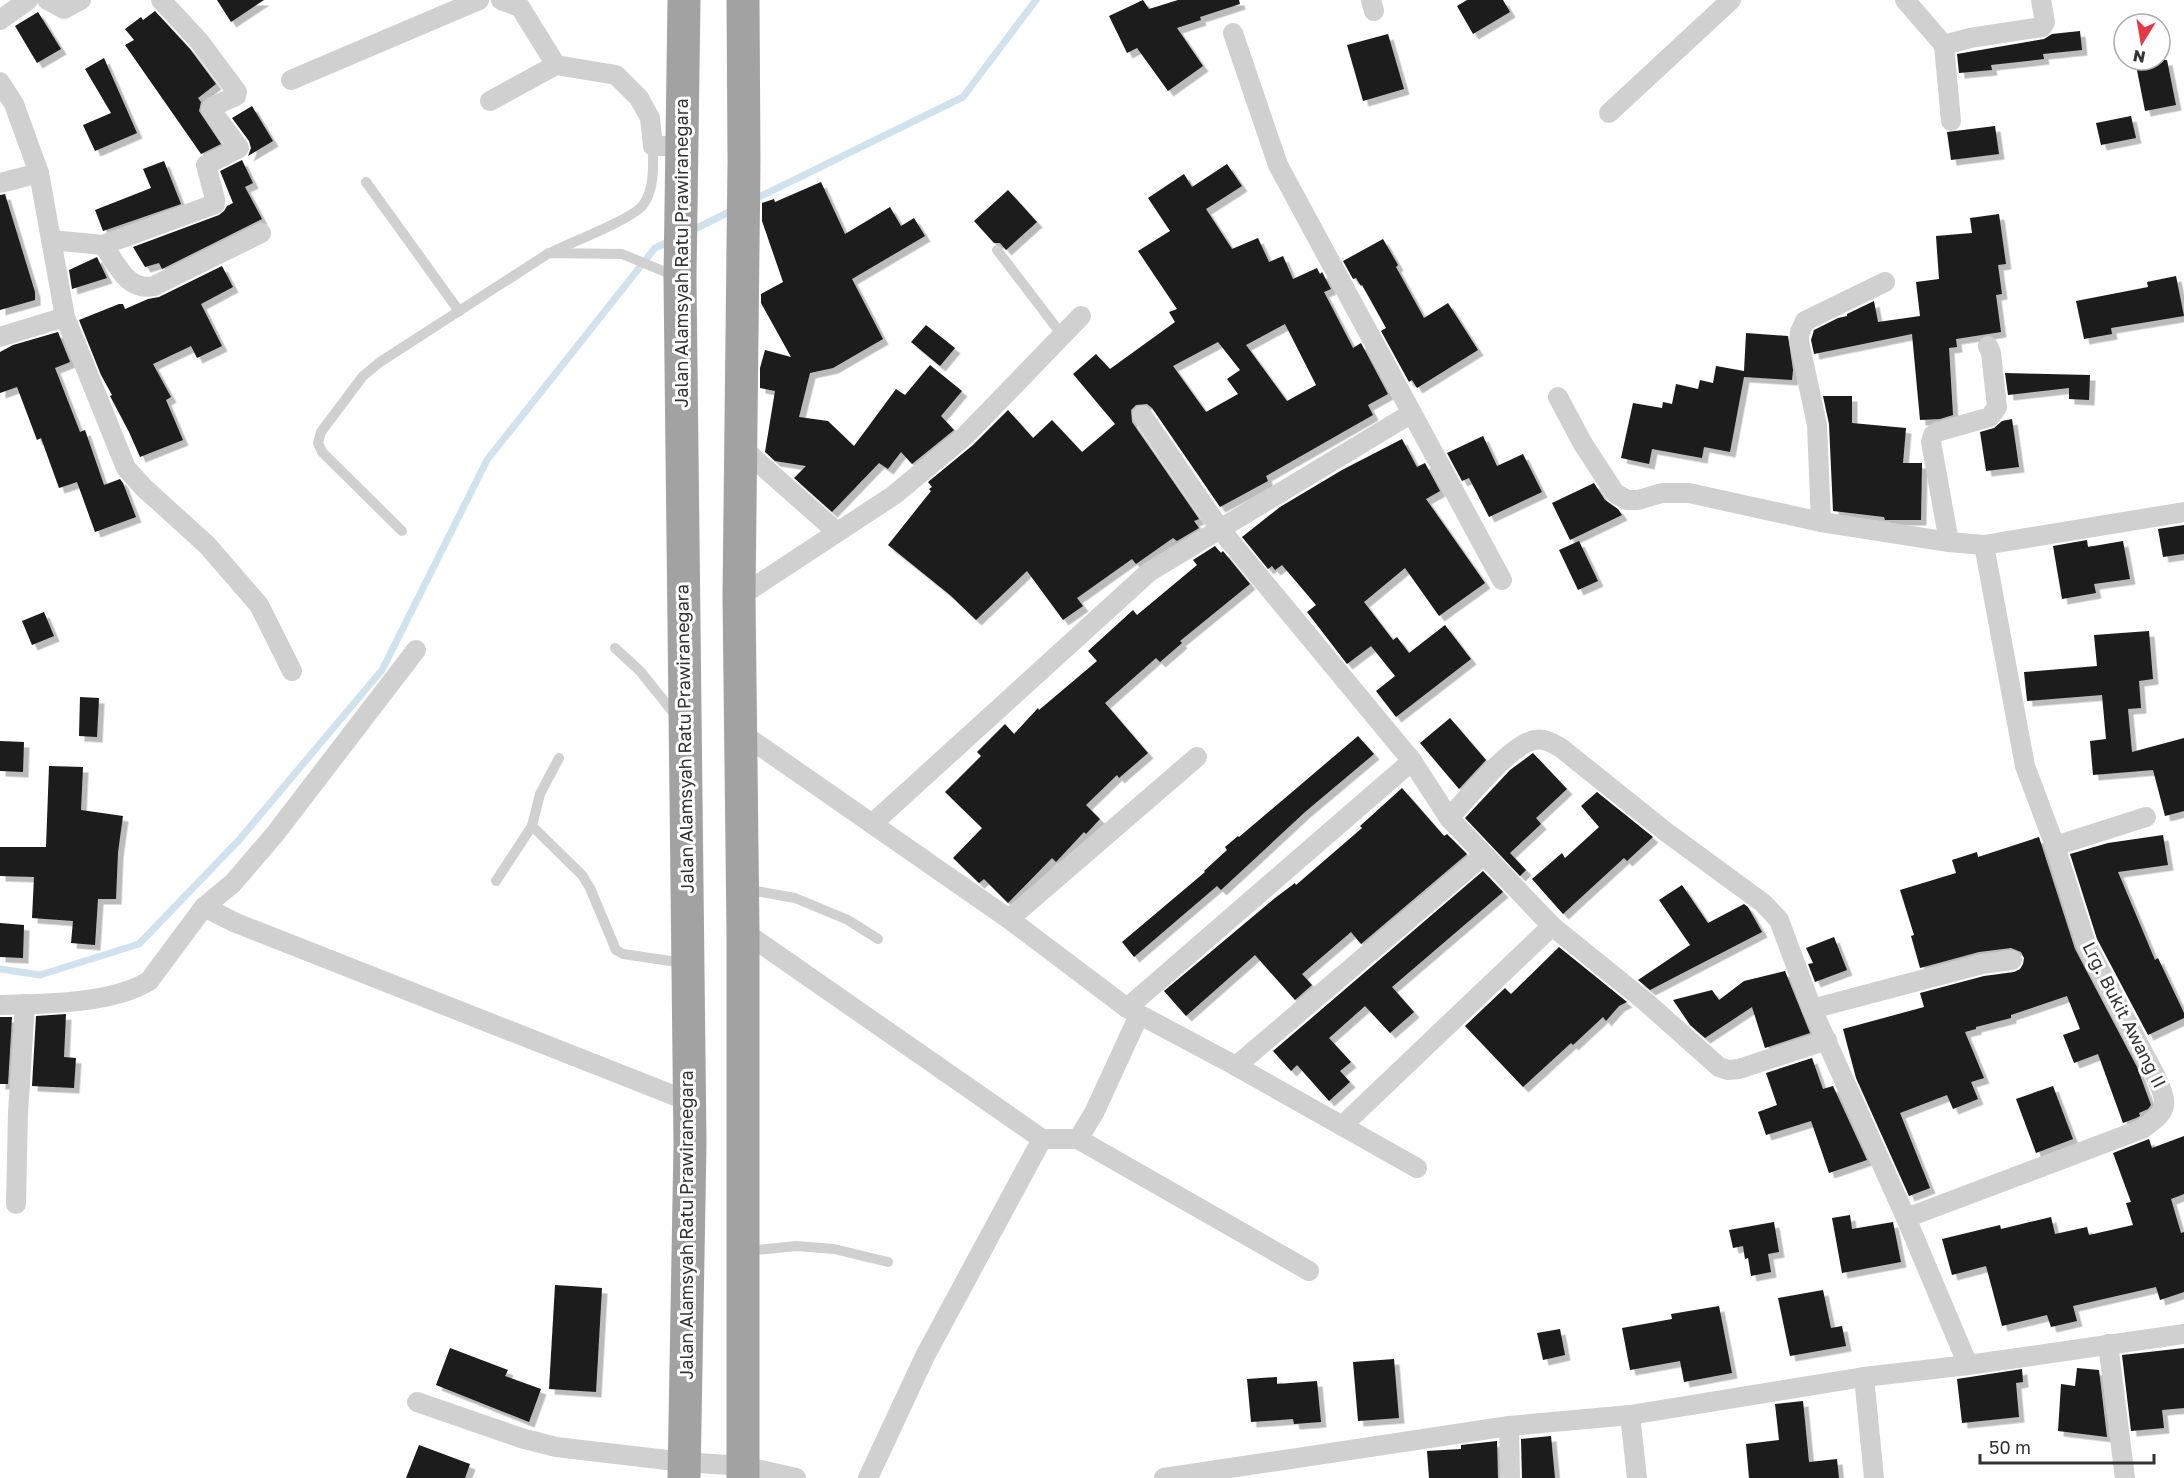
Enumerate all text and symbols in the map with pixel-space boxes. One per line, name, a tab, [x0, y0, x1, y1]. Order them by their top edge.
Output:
north arrow	[2112, 12, 2172, 72]
text: N	[2131, 46, 2147, 68]
street label: Jalan Alamsyah Ratu Prawiranegara	[670, 98, 692, 408]
street label: Jalan Alamsyah Ratu Prawiranegara	[670, 584, 698, 894]
street label: Lrg. Bukit Awang II	[2078, 938, 2171, 1091]
street label: Jalan Alamsyah Ratu Prawiranegara	[675, 1070, 697, 1380]
scale bar	[1980, 1427, 2154, 1465]
text: 50 m	[1989, 1436, 2031, 1458]

